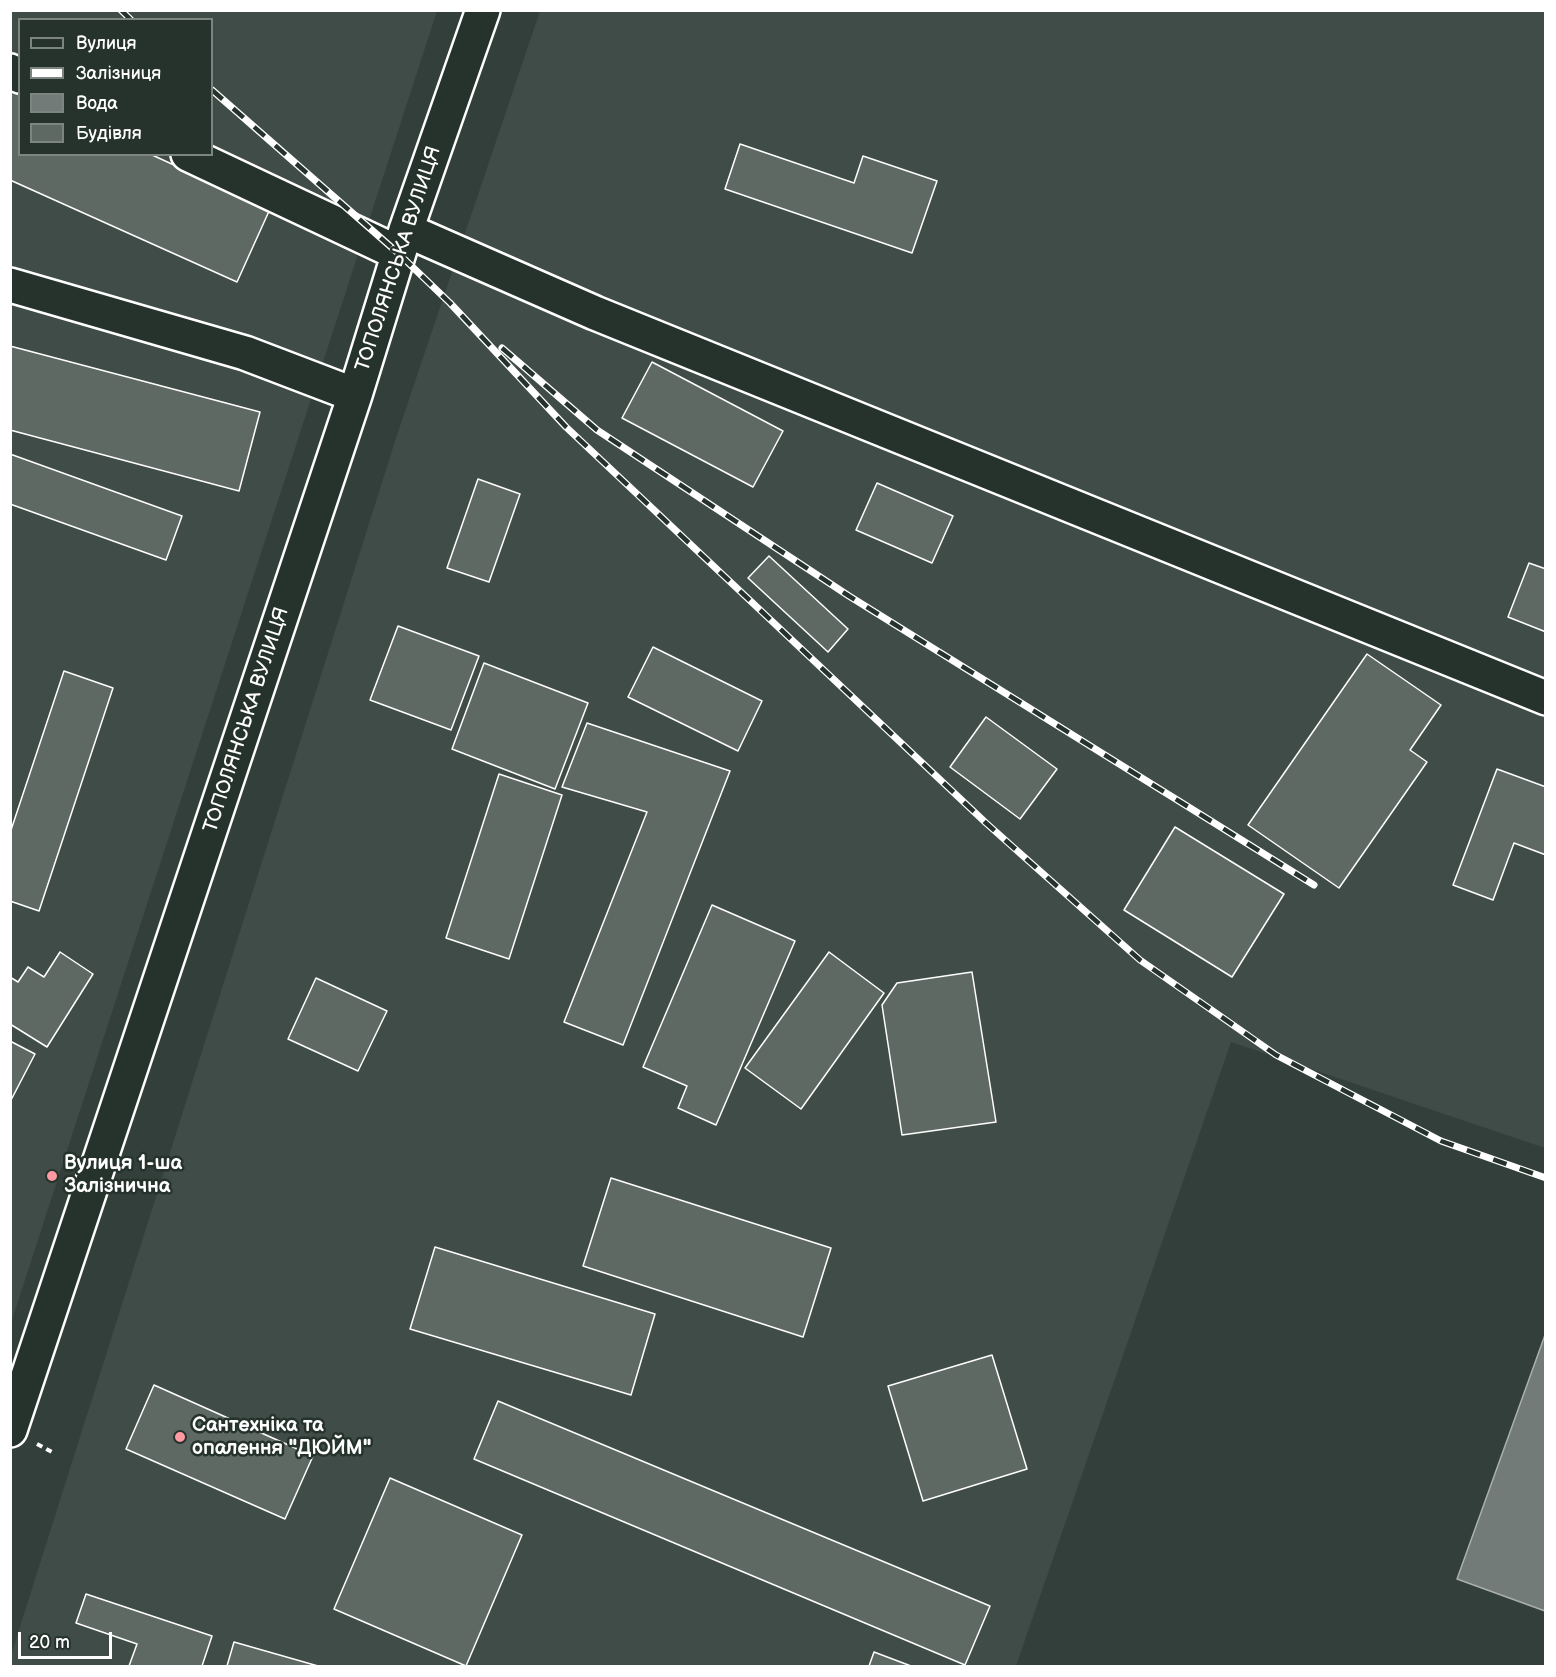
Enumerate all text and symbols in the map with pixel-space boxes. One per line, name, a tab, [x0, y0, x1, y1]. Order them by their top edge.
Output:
legend	[18, 18, 213, 156]
text: Вулиця	[76, 33, 137, 54]
text: Залізниця	[76, 63, 161, 84]
text: Вода	[76, 93, 118, 114]
text: Будівля	[76, 123, 142, 144]
street label: ТОПОЛЯНСЬКА ВУЛИЦЯ	[351, 143, 447, 375]
street label: ТОПОЛЯНСЬКА ВУЛИЦЯ	[199, 604, 295, 836]
place label: Вулиця 1-ша Залізнична	[64, 1152, 182, 1199]
marker: Вулиця 1-ша Залізнична	[45, 1169, 59, 1183]
place label: Сантехніка та опалення "ДЮЙМ"	[192, 1414, 371, 1461]
marker: Сантехніка та опалення "ДЮЙМ"	[173, 1430, 187, 1444]
scale bar	[21, 1620, 116, 1658]
text: 20 m	[29, 1632, 70, 1653]

